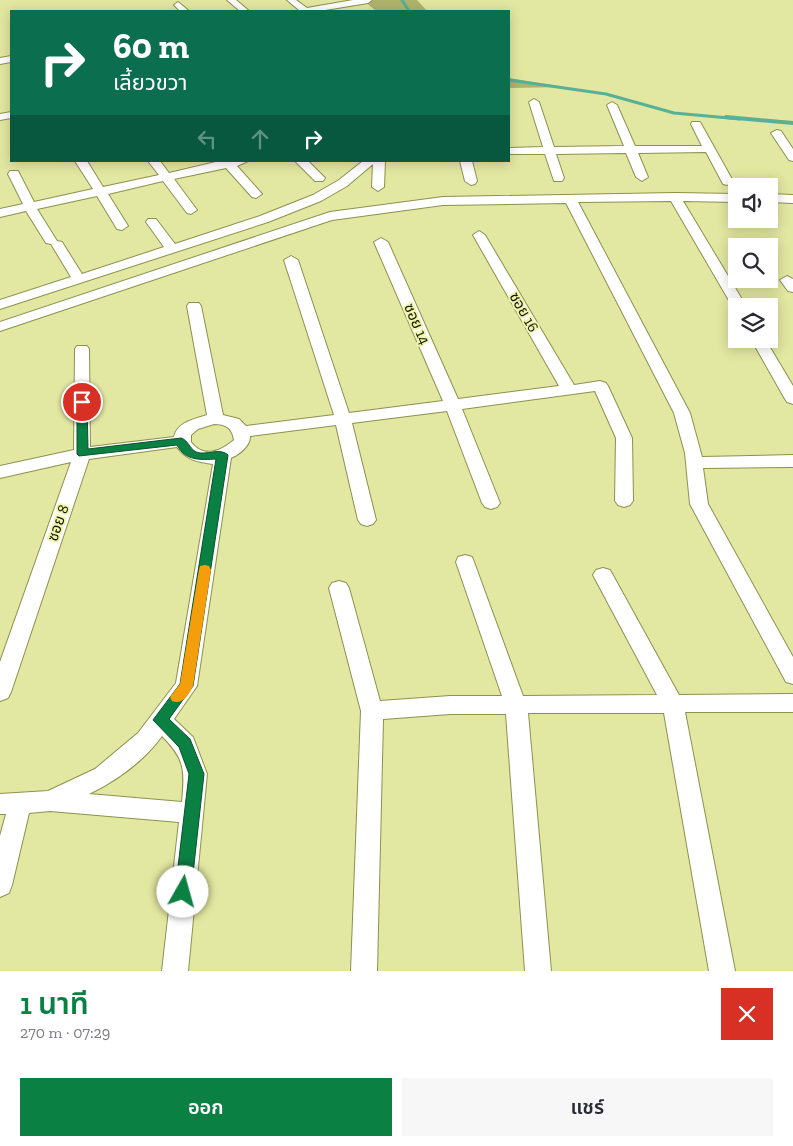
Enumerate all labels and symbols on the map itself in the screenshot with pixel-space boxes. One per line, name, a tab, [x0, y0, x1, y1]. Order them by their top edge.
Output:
street label: ซอย 16	[505, 289, 543, 335]
street label: ซอย 14	[400, 301, 434, 347]
pin	[61, 381, 103, 423]
street label: ซอย 8	[43, 502, 73, 544]
position arrow	[156, 865, 208, 917]

